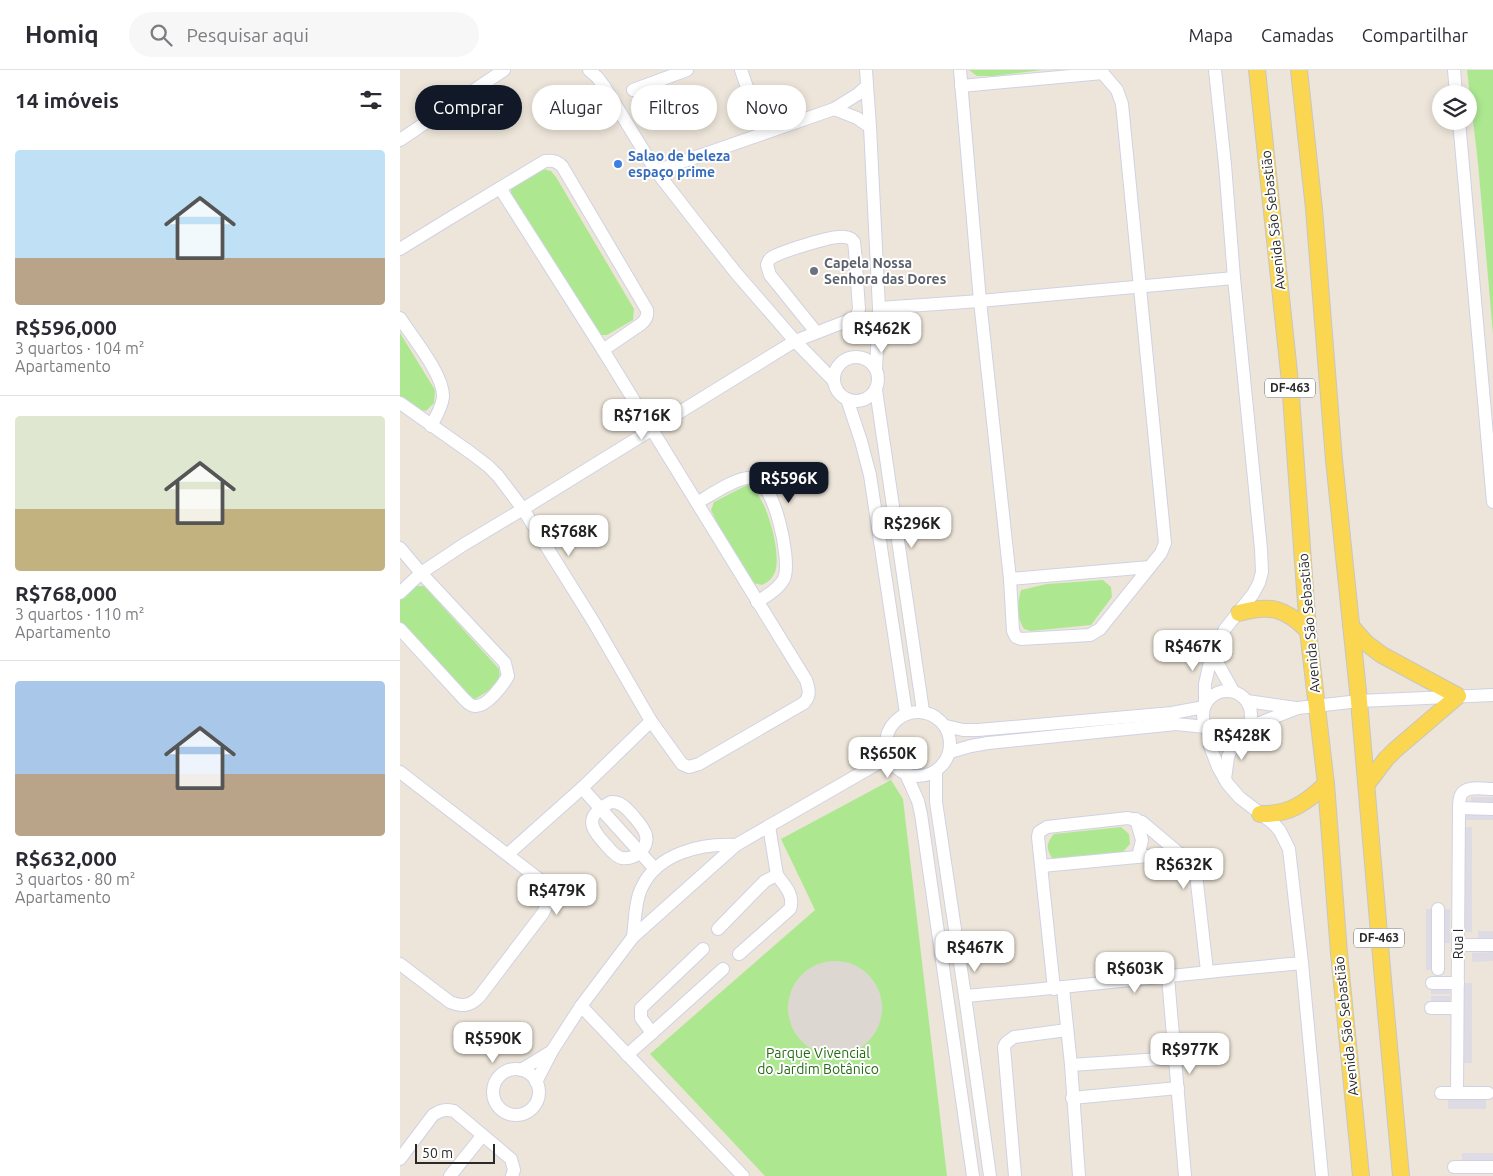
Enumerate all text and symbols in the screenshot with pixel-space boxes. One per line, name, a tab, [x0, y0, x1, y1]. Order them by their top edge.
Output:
search box	[129, 12, 479, 57]
text: Homiq	[25, 21, 99, 48]
icon: search	[147, 21, 175, 49]
text: Pesquisar aqui	[187, 24, 309, 46]
text: Mapa	[1188, 25, 1233, 45]
text: Camadas	[1261, 25, 1334, 45]
text: Compartilhar	[1362, 25, 1468, 45]
chip: Comprar	[415, 85, 522, 130]
chip: Alugar	[532, 85, 621, 130]
chip: Filtros	[631, 85, 717, 130]
chip: Novo	[727, 85, 806, 130]
map controls	[1432, 85, 1477, 130]
button: layers	[1432, 85, 1477, 130]
icon: filters	[357, 86, 385, 114]
text: 14 imóveis	[15, 88, 119, 112]
place label: Salao de beleza espaço prime	[628, 148, 730, 181]
street label: Avenida São Sebastião	[1258, 149, 1288, 291]
marker: Salao de beleza espaço prime	[612, 158, 624, 170]
icon: home	[155, 183, 245, 273]
place label: Capela Nossa Senhora das Dores	[824, 255, 947, 287]
marker: Capela Nossa Senhora das Dores	[808, 265, 820, 277]
pin: R$462K	[841, 312, 923, 354]
text: R$596,000	[15, 315, 117, 339]
text: R$462K	[853, 319, 911, 337]
text: 3 quartos · 104 m²	[15, 339, 145, 357]
text: Apartamento	[15, 357, 111, 375]
road number: DF-463	[1265, 378, 1315, 398]
pin: R$716K	[601, 398, 683, 441]
text: R$716K	[613, 406, 671, 424]
icon: home	[155, 448, 245, 538]
pin: R$596K	[748, 462, 830, 504]
text: R$596K	[760, 469, 818, 487]
pin: R$296K	[871, 506, 953, 549]
pin: R$768K	[528, 514, 610, 557]
text: R$296K	[883, 514, 941, 532]
text: R$768K	[540, 522, 598, 540]
street label: Avenida São Sebastião	[1295, 552, 1323, 694]
text: R$768,000	[15, 581, 117, 605]
text: 3 quartos · 110 m²	[15, 605, 145, 623]
text: Apartamento	[15, 623, 111, 641]
pin: R$467K	[1152, 630, 1234, 672]
text: R$467K	[1164, 637, 1222, 655]
icon: home	[155, 713, 245, 803]
pin: R$428K	[1201, 718, 1283, 761]
text: R$428K	[1213, 726, 1271, 744]
pin: R$650K	[847, 736, 929, 779]
text: R$650K	[859, 744, 917, 762]
text: R$632,000	[15, 846, 117, 870]
pin: R$632K	[1143, 848, 1225, 890]
text: R$632K	[1155, 855, 1213, 873]
text: 3 quartos · 80 m²	[15, 870, 136, 888]
pin: R$479K	[516, 874, 598, 916]
text: R$479K	[528, 881, 586, 899]
text: Apartamento	[15, 888, 111, 906]
road number: DF-463	[1354, 928, 1404, 948]
street label: Rua I	[1450, 929, 1466, 959]
pin: R$467K	[934, 930, 1016, 973]
text: R$467K	[946, 938, 1004, 956]
pin: R$603K	[1094, 952, 1176, 994]
street label: Avenida São Sebastião	[1331, 955, 1361, 1097]
text: R$603K	[1106, 959, 1164, 977]
pin: R$590K	[452, 1022, 534, 1064]
text: R$590K	[464, 1029, 522, 1047]
pin: R$977K	[1149, 1032, 1231, 1075]
text: R$977K	[1161, 1040, 1219, 1058]
park label: Parque Vivencial do Jardim Botânico	[757, 1045, 879, 1077]
scale bar	[415, 1141, 495, 1164]
text: 50 m	[422, 1145, 453, 1161]

